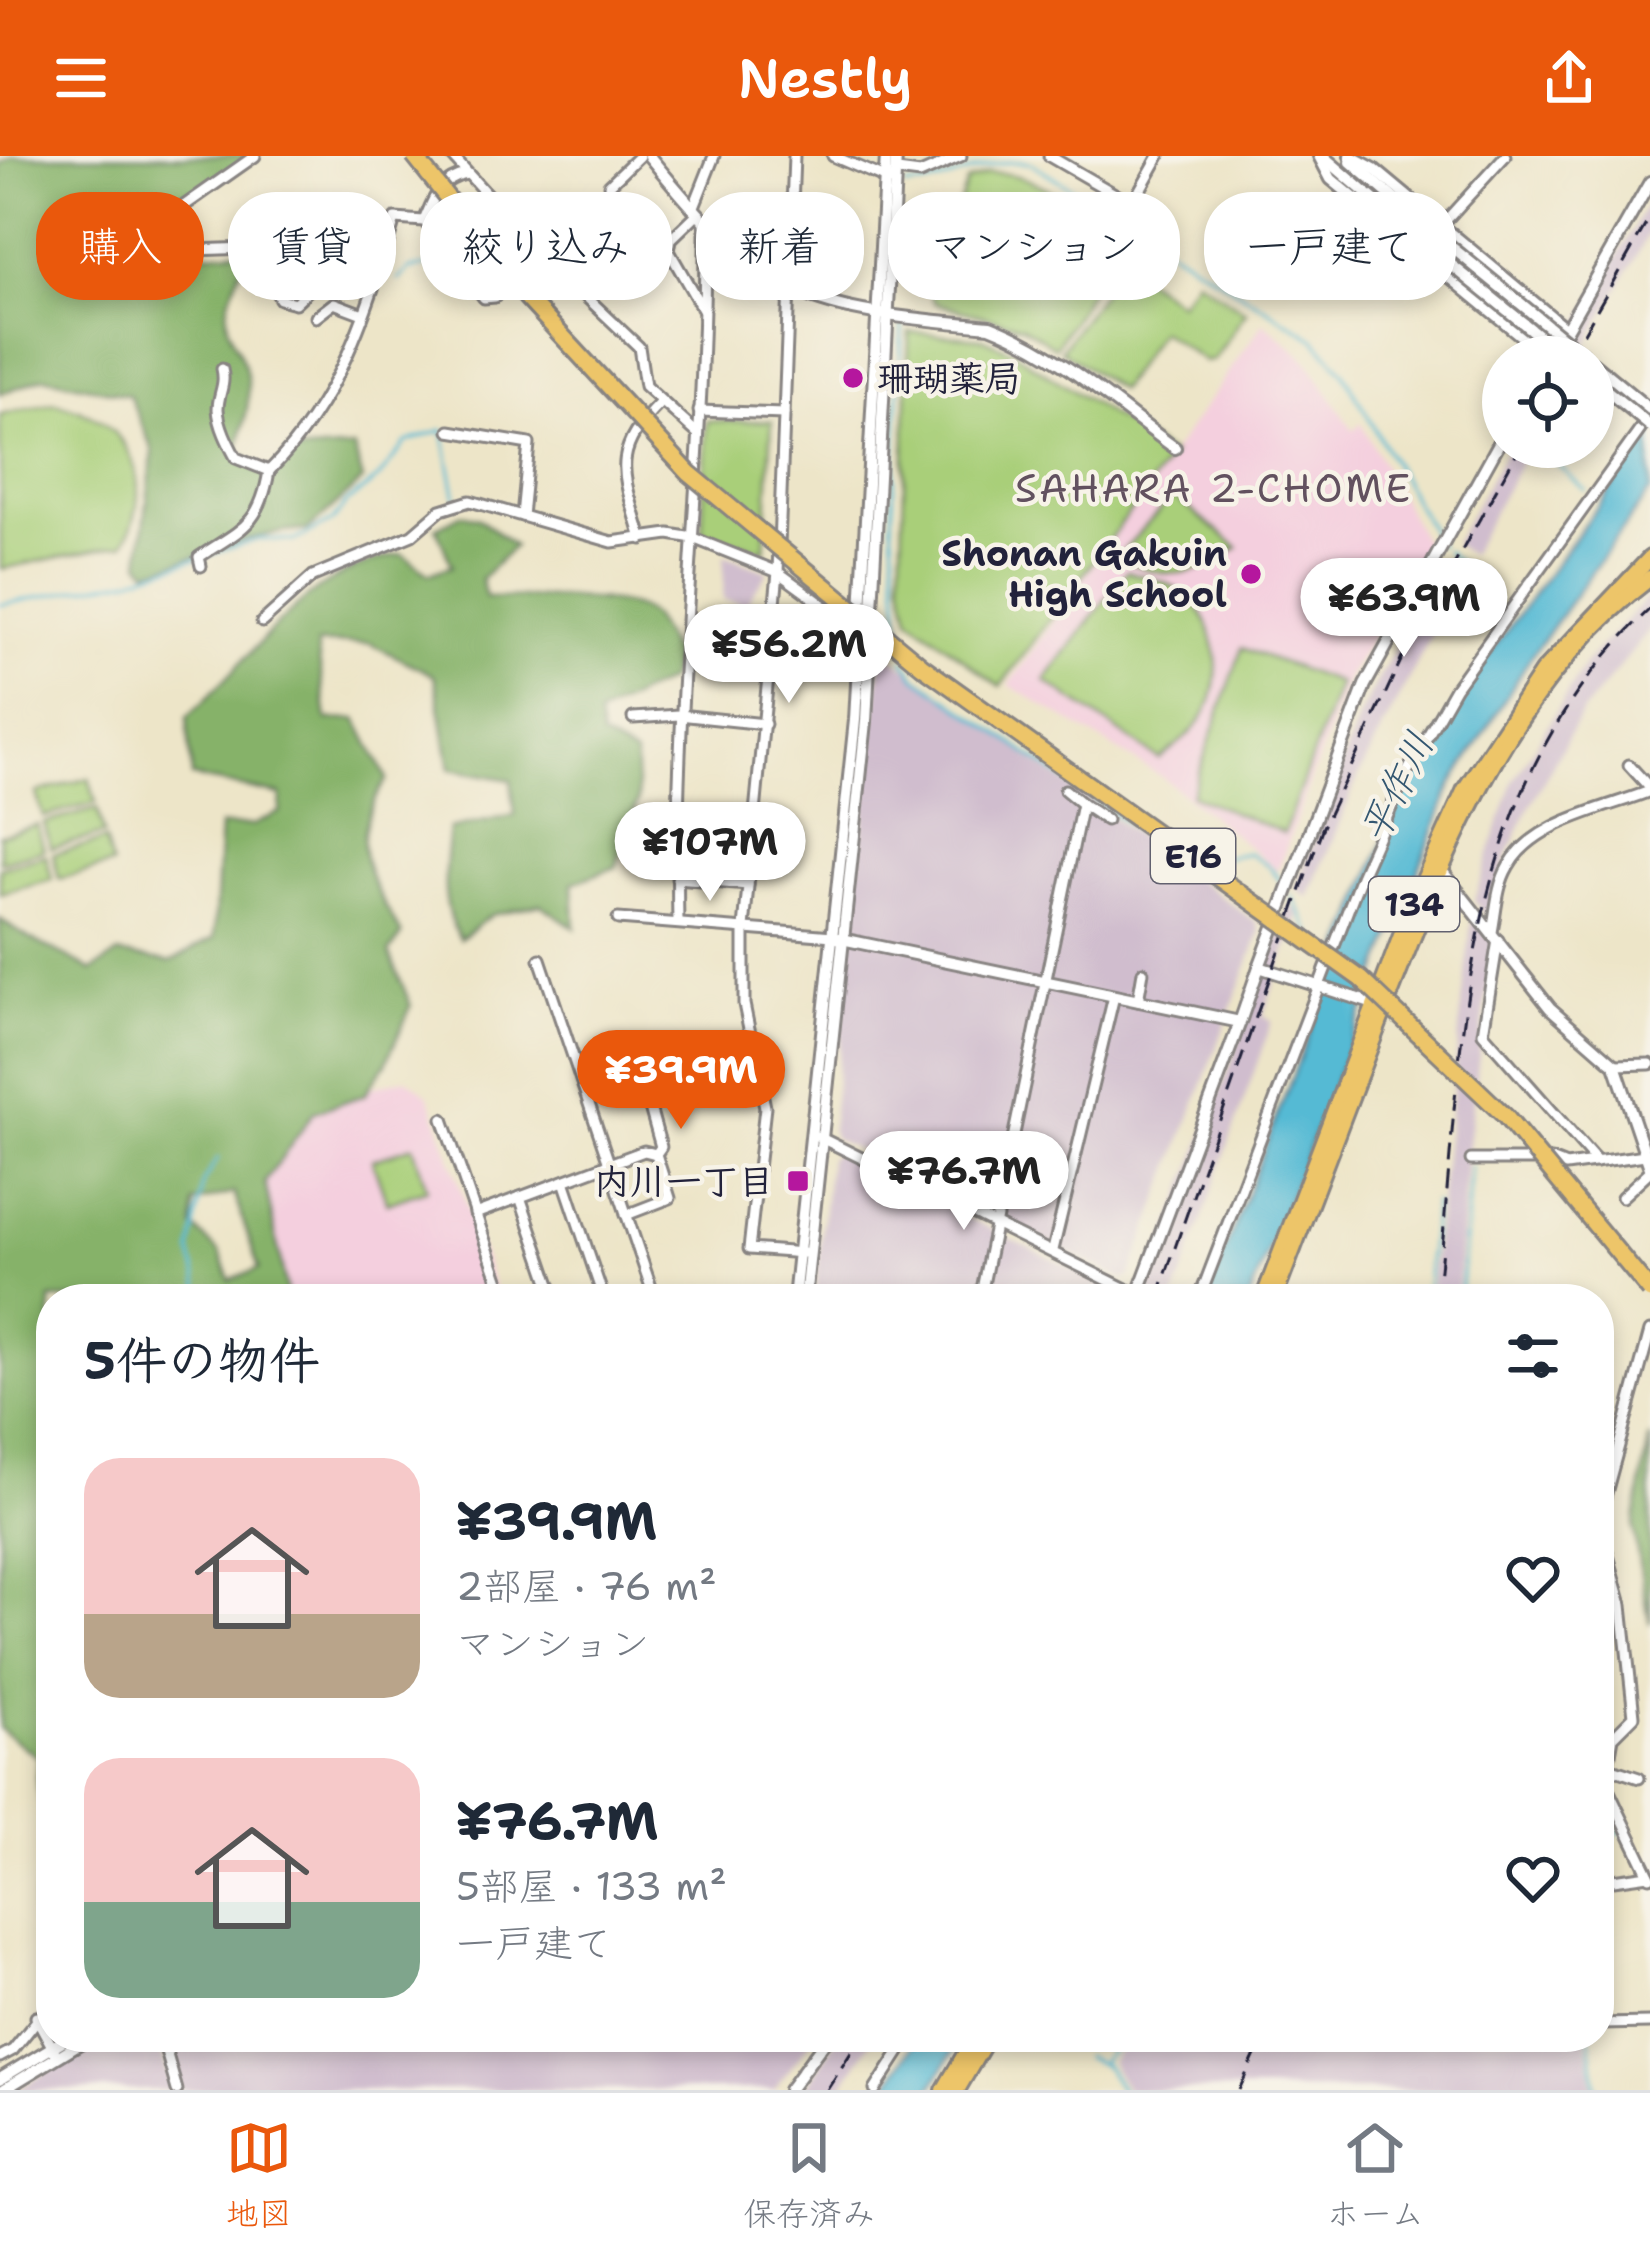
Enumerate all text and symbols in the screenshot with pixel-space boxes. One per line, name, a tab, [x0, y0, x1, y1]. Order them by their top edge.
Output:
text: Nestly	[738, 42, 912, 114]
icon: menu	[48, 45, 114, 111]
icon: share	[1536, 45, 1602, 111]
chip: 購入	[36, 192, 204, 300]
chip: 賃貸	[228, 192, 396, 300]
chip: 絞り込み	[420, 192, 672, 300]
chip: 新着	[696, 192, 864, 300]
chip: マンション	[888, 192, 1180, 300]
chip: 一戸建て	[1204, 192, 1456, 300]
map controls	[1482, 336, 1614, 468]
button: locate	[1482, 336, 1614, 468]
place label: 珊瑚薬局	[877, 354, 1021, 403]
marker: 珊瑚薬局	[840, 365, 866, 391]
district label: SAHARA 2-CHOME	[1015, 462, 1413, 514]
place label: Shonan Gakuin High School	[941, 529, 1227, 619]
pin: ¥63.9M	[1306, 558, 1502, 660]
marker: Shonan Gakuin High School	[1238, 561, 1264, 587]
text: ¥63.9M	[1327, 571, 1481, 623]
pin: ¥56.2M	[691, 604, 887, 706]
text: ¥56.2M	[711, 617, 867, 669]
water label: 平作川	[1347, 723, 1445, 851]
pin: ¥107M	[626, 802, 794, 904]
text: ¥107M	[642, 815, 778, 867]
road number: E16	[1151, 829, 1235, 883]
road number: 134	[1369, 877, 1459, 931]
pin: ¥39.9M	[583, 1030, 779, 1132]
text: ¥39.9M	[604, 1043, 758, 1095]
pin: ¥76.7M	[866, 1131, 1062, 1233]
text: ¥76.7M	[887, 1144, 1041, 1196]
place label: 内川一丁目	[594, 1157, 774, 1206]
marker: 内川一丁目	[785, 1168, 811, 1194]
icon: filters	[1500, 1323, 1566, 1389]
text: 5件の物件	[84, 1326, 320, 1394]
text: ¥39.9M	[456, 1487, 657, 1555]
icon: home	[180, 1506, 324, 1650]
icon: heart	[1500, 1545, 1566, 1611]
text: 2部屋 · 76 m²	[456, 1560, 717, 1612]
text: マンション	[456, 1617, 649, 1669]
text: ¥76.7M	[456, 1787, 658, 1855]
icon: home	[180, 1806, 324, 1950]
icon: heart	[1500, 1845, 1566, 1911]
text: 5部屋 · 133 m²	[456, 1860, 727, 1912]
text: 一戸建て	[456, 1917, 612, 1969]
tab: 地図	[226, 2115, 292, 2236]
tab: 保存済み	[743, 2115, 875, 2236]
tab: ホーム	[1327, 2115, 1424, 2236]

